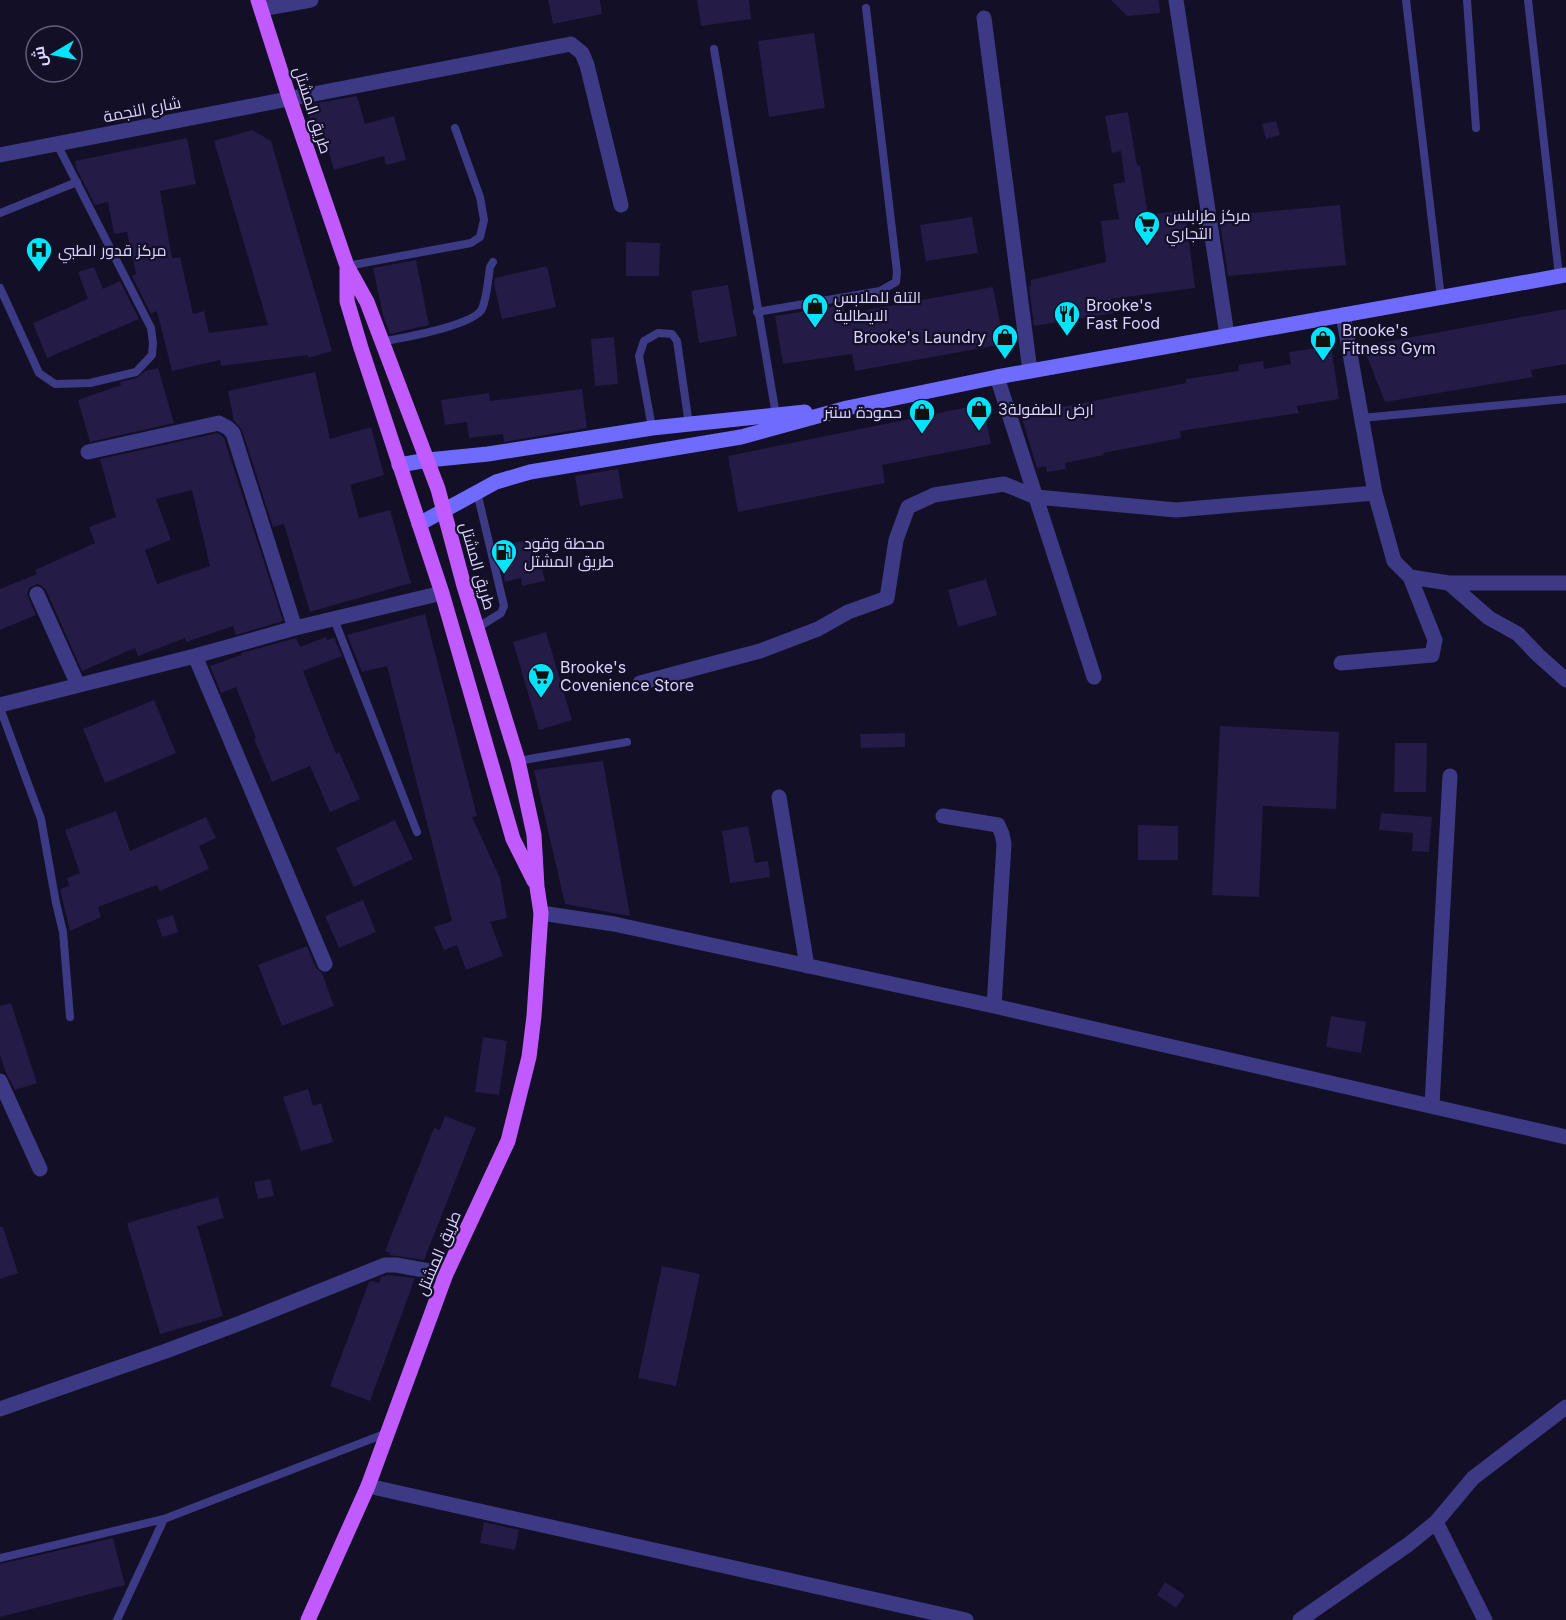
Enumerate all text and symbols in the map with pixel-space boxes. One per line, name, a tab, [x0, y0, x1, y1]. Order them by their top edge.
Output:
north arrow	[24, 24, 84, 84]
text: ش	[28, 45, 51, 68]
street label: طريق المشتل	[289, 64, 336, 156]
street label: شارع النجمة	[102, 92, 183, 128]
place label: مركز طرابلس التجاري	[1166, 205, 1251, 247]
supermarket icon: مركز طرابلس التجاري	[1132, 209, 1162, 247]
hospital icon: مركز قدور الطبي	[24, 235, 54, 273]
place label: مركز قدور الطبي	[58, 240, 167, 264]
place label: التلة للملابس الايطالية	[834, 287, 921, 325]
shop icon: التلة للملابس الايطالية	[800, 291, 830, 329]
place label: Brooke's Fast Food	[1086, 295, 1160, 333]
restaurant icon: Brooke's Fast Food	[1052, 299, 1082, 337]
place label: Brooke's Fitness Gym	[1342, 320, 1436, 358]
shop icon: Brooke's Laundry	[990, 322, 1020, 360]
shop icon: Brooke's Fitness Gym	[1308, 324, 1338, 362]
place label: Brooke's Laundry	[853, 327, 986, 347]
shop icon: ارض الطفولة3	[964, 394, 994, 432]
shop icon: حمودة سنتر	[907, 397, 937, 435]
place label: ارض الطفولة3	[998, 399, 1094, 420]
place label: حمودة سنتر	[823, 402, 902, 422]
street label: طريق المشتل	[455, 520, 500, 612]
place label: محطة وقود طريق المشتل	[524, 533, 614, 572]
fuel station icon: محطة وقود طريق المشتل	[489, 537, 519, 575]
place label: Brooke's Covenience Store	[560, 657, 694, 695]
supermarket icon: Brooke's Covenience Store	[526, 661, 556, 699]
street label: طريق المشتل	[411, 1208, 466, 1299]

